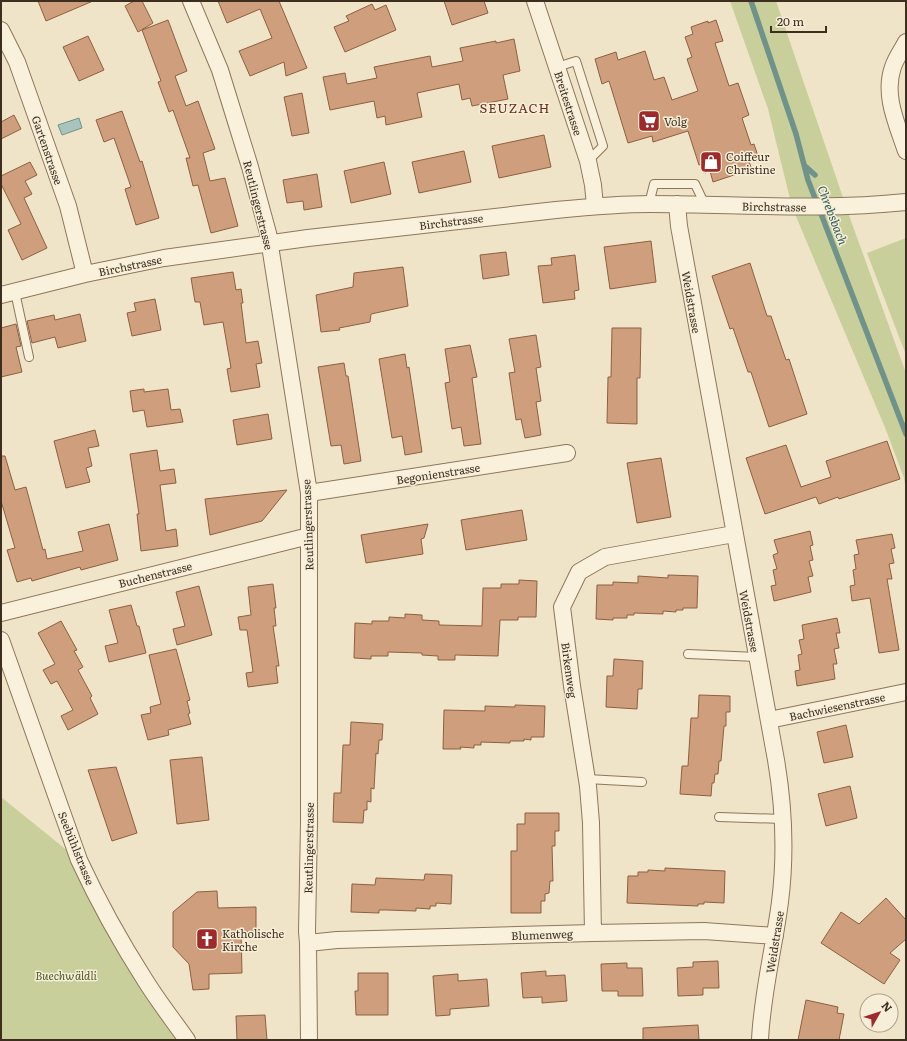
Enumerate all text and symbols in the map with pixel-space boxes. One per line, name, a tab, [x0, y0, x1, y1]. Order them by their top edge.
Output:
scale bar	[771, 8, 826, 34]
text: 20 m	[777, 12, 804, 30]
street label: Breitestrasse	[551, 69, 587, 138]
district label: SEUZACH	[479, 98, 551, 117]
supermarket icon: Volg	[636, 108, 662, 134]
street label: Gartenstrasse	[29, 113, 67, 187]
place label: Volg	[664, 113, 688, 129]
place label: Coiffeur Christine	[726, 148, 776, 177]
shop icon: Coiffeur Christine	[698, 149, 724, 175]
street label: Reutlingerstrasse	[240, 159, 278, 252]
water label: Chrebsbach	[813, 183, 853, 247]
street label: Birchstrasse	[742, 197, 807, 215]
street label: Birchstrasse	[418, 209, 484, 233]
street label: Birchstrasse	[97, 250, 163, 280]
street label: Weidstrasse	[679, 270, 705, 335]
street label: Begonienstrasse	[395, 458, 481, 488]
street label: Reutlingerstrasse	[297, 479, 317, 571]
street label: Buchenstrasse	[116, 557, 194, 591]
street label: Weidstrasse	[736, 589, 764, 654]
street label: Birkenweg	[558, 641, 582, 700]
street label: Bachwiesenstrasse	[788, 688, 887, 724]
street label: Reutlingerstrasse	[299, 802, 317, 894]
street label: Seebühlstrasse	[55, 809, 99, 887]
street label: Weidstrasse	[761, 909, 787, 974]
place label: Katholische Kirche	[222, 925, 285, 954]
street label: Blumenweg	[511, 925, 574, 943]
church icon: Katholische Kirche	[194, 926, 220, 952]
park label: Buechwäldli	[35, 967, 97, 983]
north arrow	[859, 993, 899, 1033]
text: N	[878, 997, 897, 1015]

